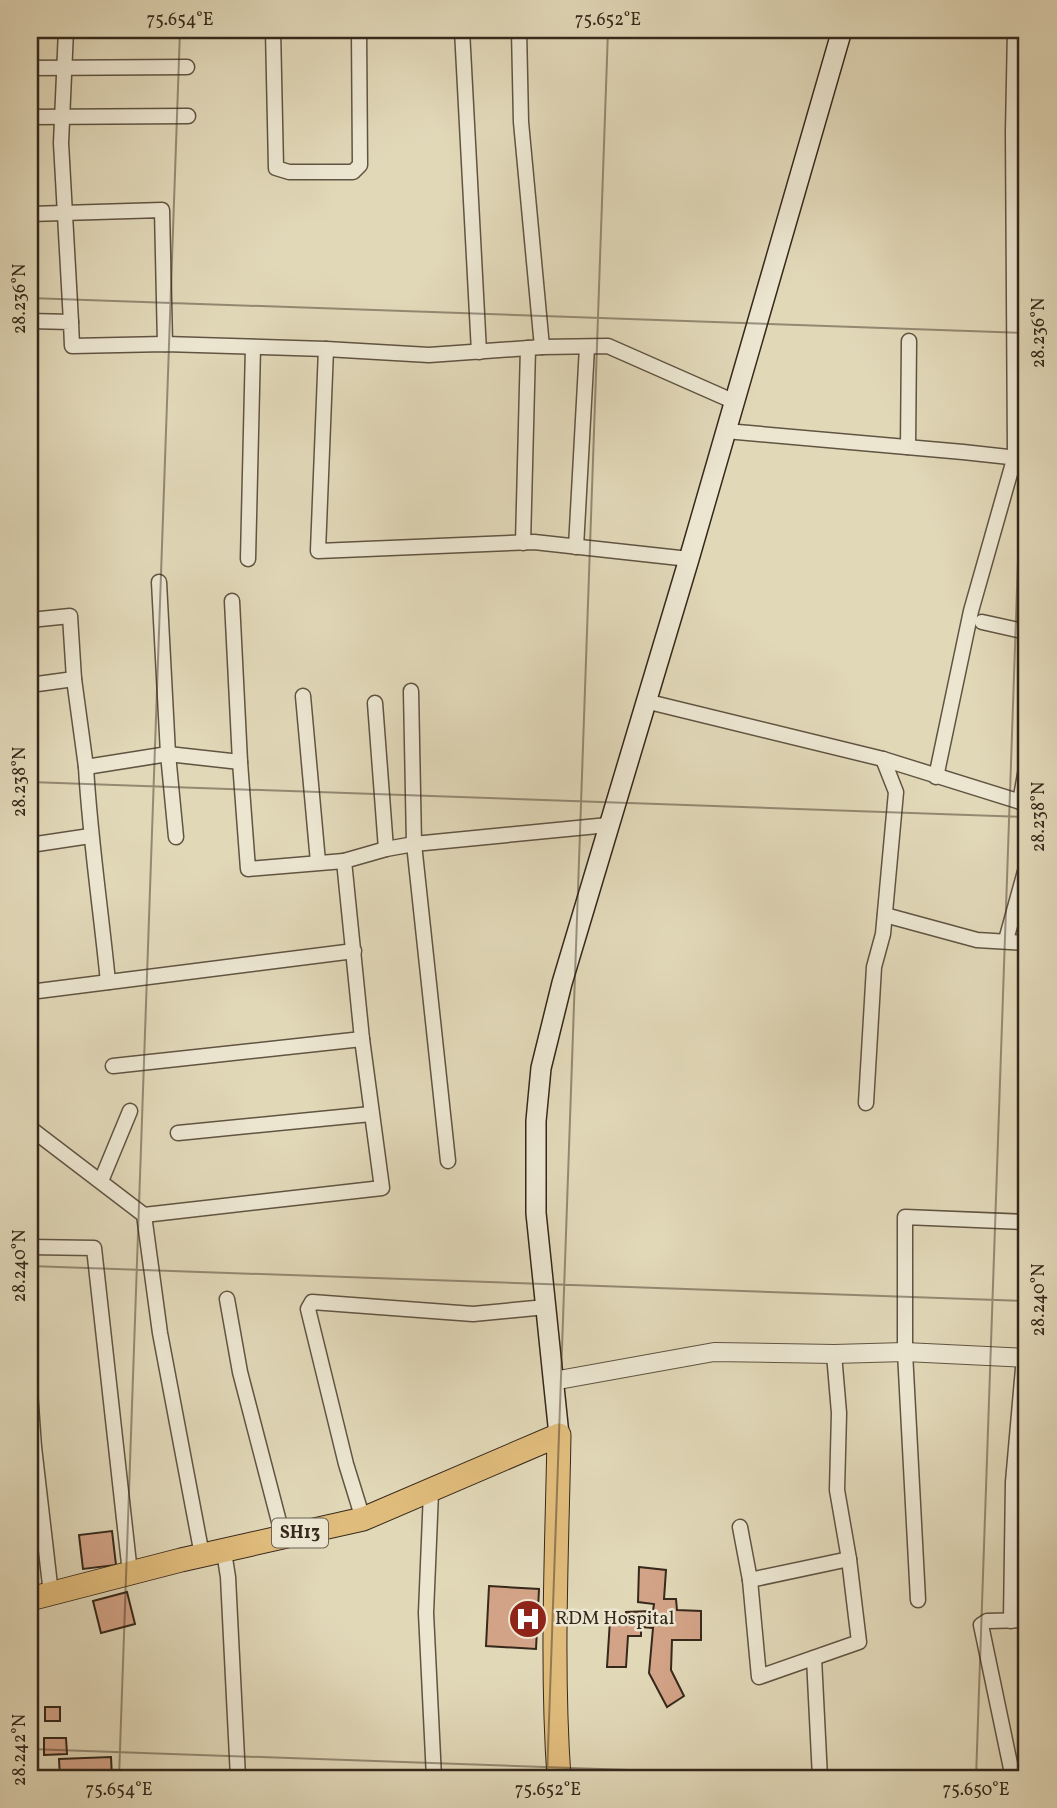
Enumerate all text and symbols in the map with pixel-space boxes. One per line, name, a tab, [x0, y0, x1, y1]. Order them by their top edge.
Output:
text: 75.654°E	[146, 8, 214, 33]
text: 75.652°E	[575, 8, 641, 33]
text: 28.236°N	[8, 264, 33, 334]
text: 28.236°N	[1027, 298, 1052, 368]
text: 28.238°N	[8, 747, 33, 817]
text: 28.238°N	[1027, 782, 1052, 852]
text: 28.240°N	[8, 1229, 33, 1303]
text: 28.240°N	[1027, 1263, 1052, 1337]
road number: SH13	[272, 1518, 328, 1548]
hospital icon: RDM Hospital	[507, 1598, 549, 1640]
place label: RDM Hospital	[555, 1606, 675, 1632]
text: 28.242°N	[8, 1714, 33, 1786]
text: 75.654°E	[85, 1778, 153, 1803]
text: 75.652°E	[515, 1778, 581, 1803]
text: 75.650°E	[942, 1778, 1010, 1803]

